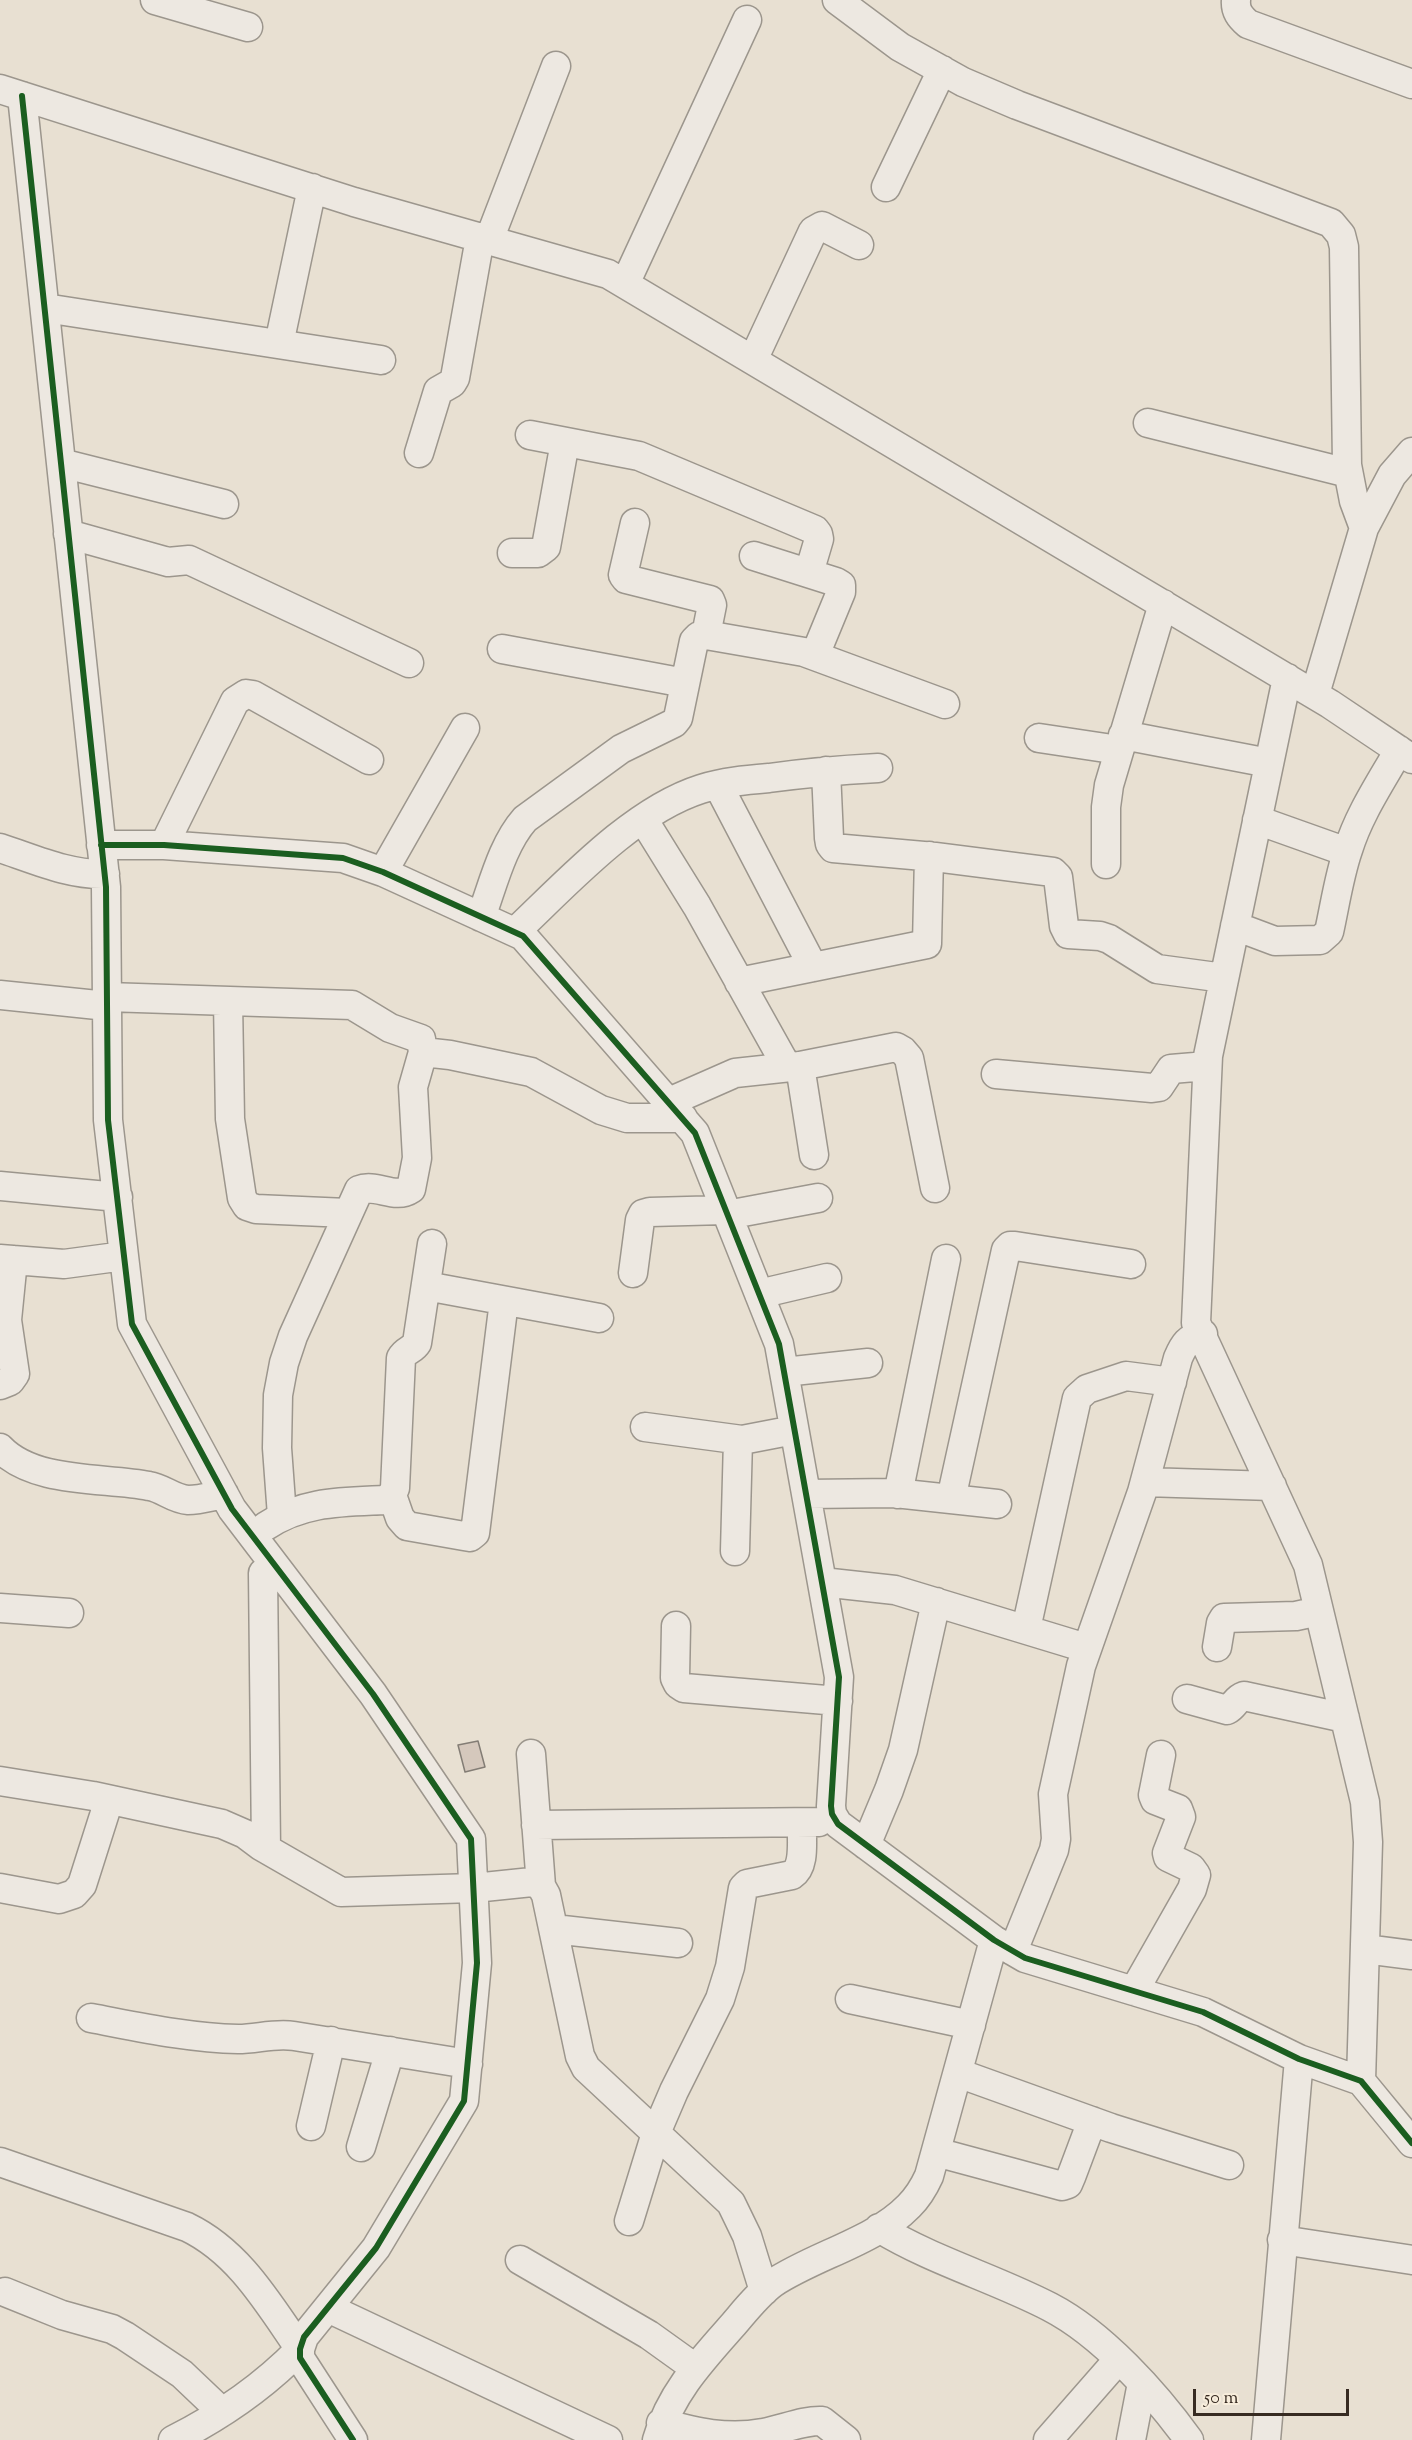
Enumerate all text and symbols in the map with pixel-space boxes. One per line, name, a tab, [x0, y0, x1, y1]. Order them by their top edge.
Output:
scale bar	[1196, 2377, 1352, 2415]
text: 50 m	[1204, 2386, 1238, 2412]

